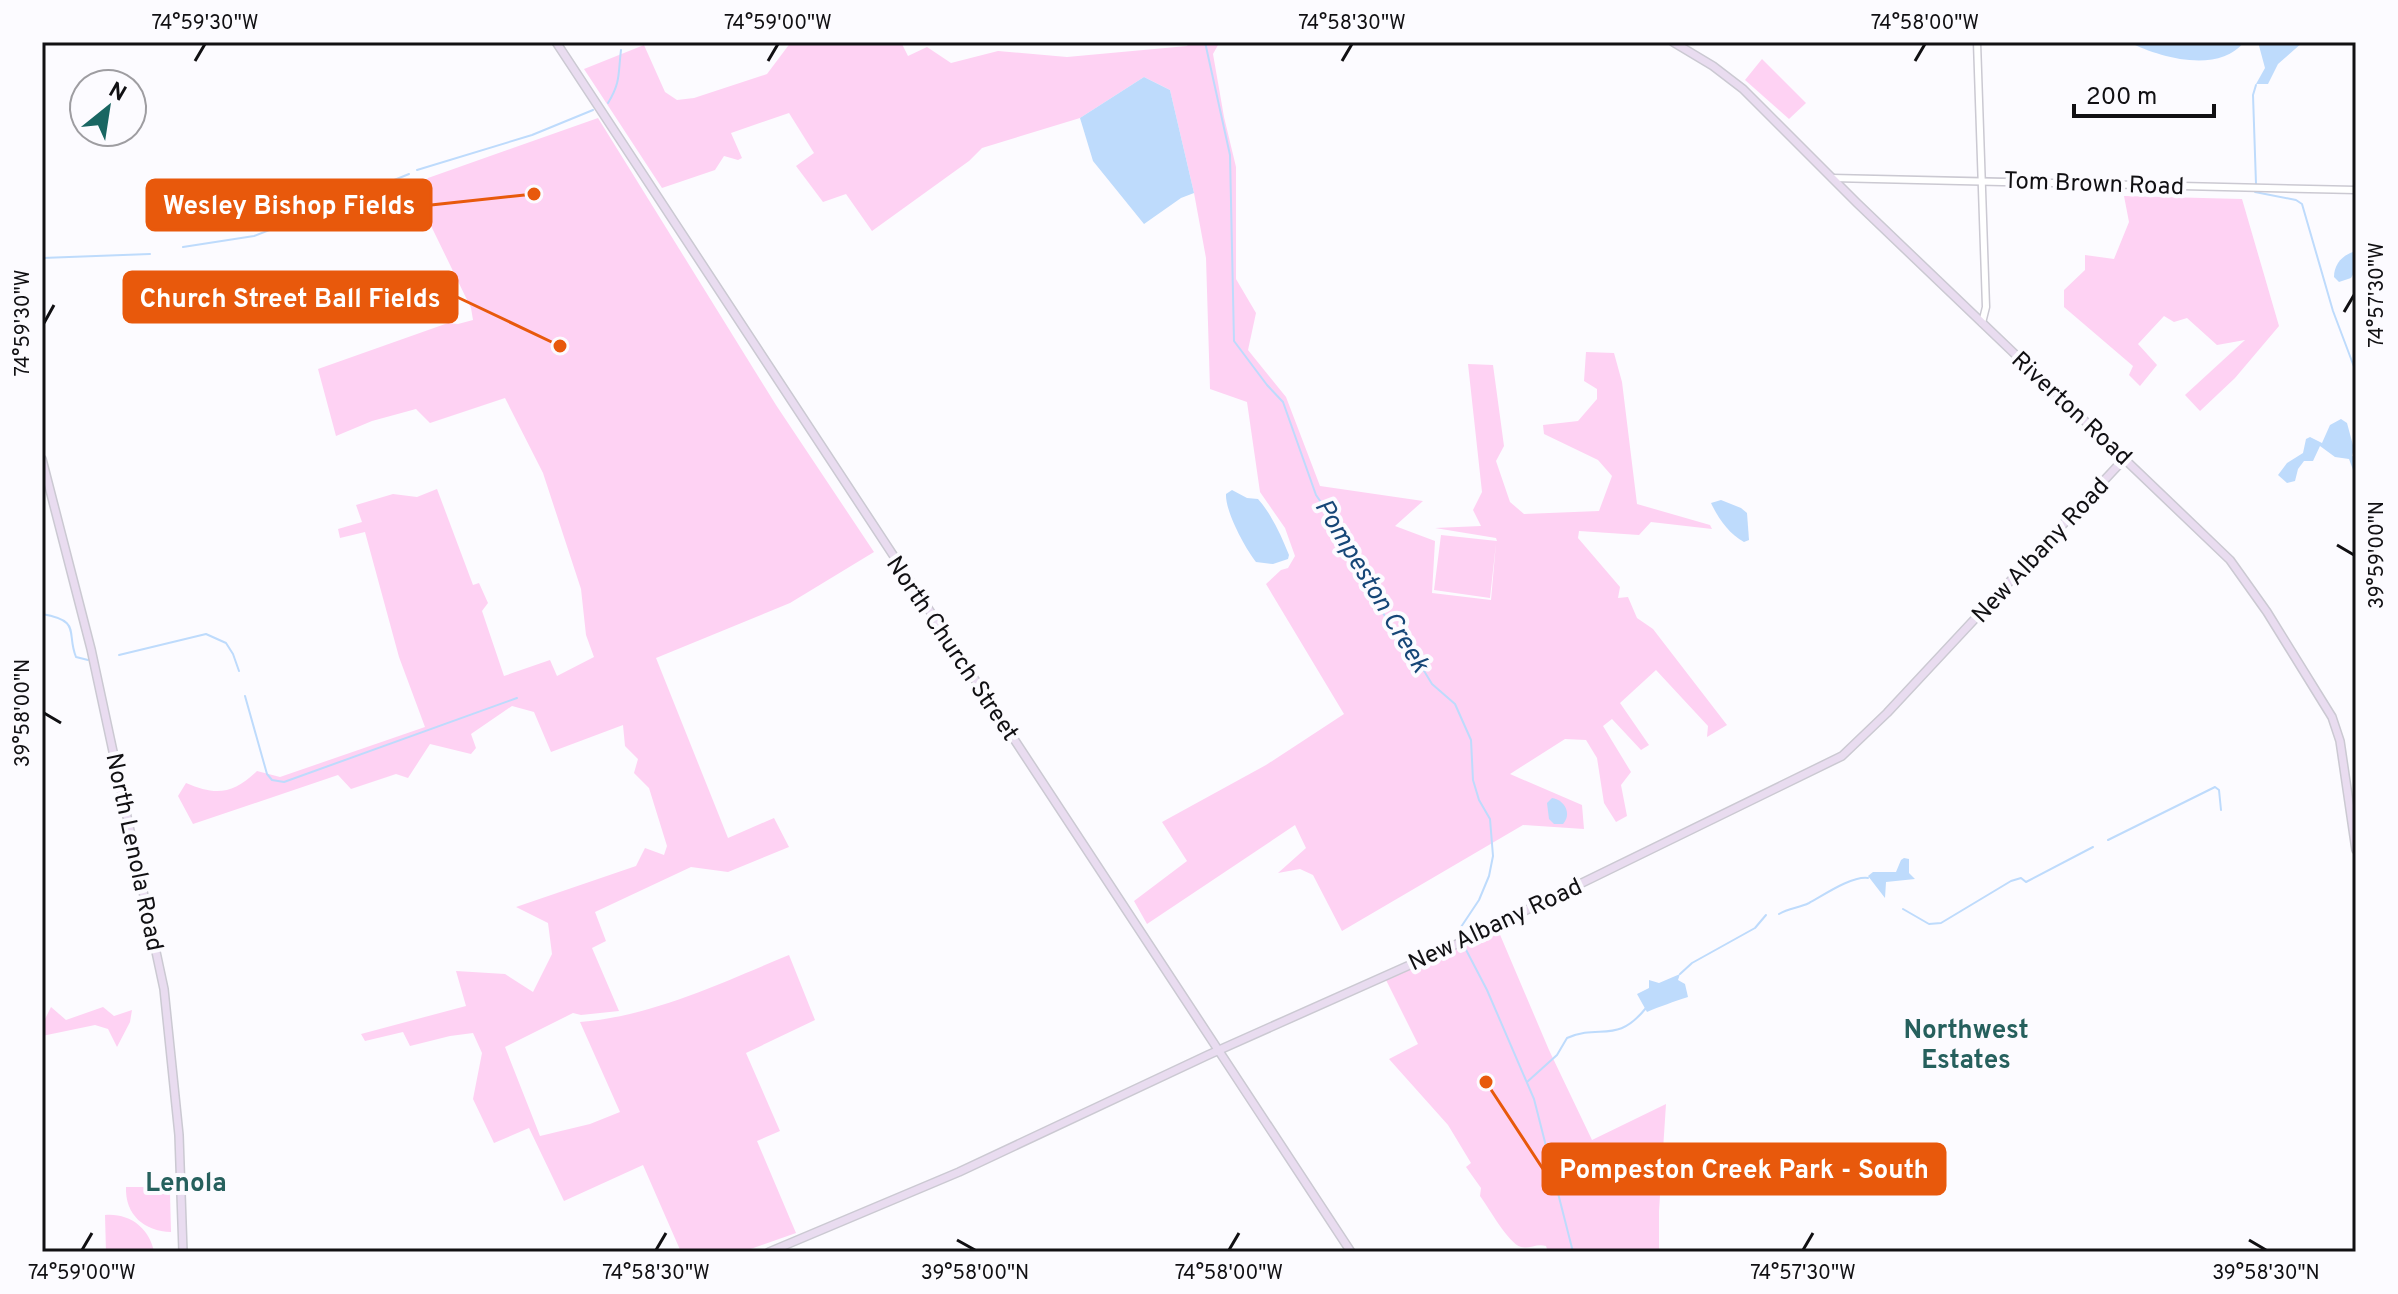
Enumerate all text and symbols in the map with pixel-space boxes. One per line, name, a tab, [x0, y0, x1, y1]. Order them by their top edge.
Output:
text: 74°59'30"W	[151, 11, 259, 37]
text: 74°59'00"W	[724, 11, 832, 37]
text: 74°58'30"W	[1298, 11, 1406, 37]
text: 74°58'00"W	[1871, 11, 1979, 37]
north arrow	[68, 68, 148, 148]
scale bar	[2074, 68, 2214, 118]
text: N	[103, 77, 130, 108]
text: 200 m	[2086, 83, 2157, 113]
street label: Tom Brown Road	[2003, 167, 2185, 203]
callout: Wesley Bishop Fields	[147, 180, 431, 230]
text: Wesley Bishop Fields	[163, 191, 415, 224]
text: 74°57'30"W	[2365, 242, 2391, 348]
text: 74°59'30"W	[11, 269, 37, 377]
callout: Church Street Ball Fields	[124, 272, 457, 322]
text: Church Street Ball Fields	[140, 284, 440, 317]
street label: Riverton Road	[2004, 346, 2137, 473]
street label: New Albany Road	[1966, 472, 2117, 630]
water label: Pompeston Creek	[1306, 493, 1436, 680]
text: 39°59'00"N	[2365, 501, 2391, 609]
street label: North Church Street	[878, 551, 1024, 747]
text: 39°58'00"N	[11, 659, 37, 767]
street label: North Lenola Road	[97, 751, 169, 954]
street label: New Albany Road	[1404, 872, 1587, 979]
district label: Northwest Estates	[1903, 1015, 2029, 1078]
callout: Pompeston Creek Park - South	[1543, 1144, 1945, 1194]
text: Pompeston Creek Park - South	[1559, 1155, 1929, 1188]
district label: Lenola	[145, 1168, 227, 1201]
text: 74°59'00"W	[28, 1261, 136, 1287]
text: 74°58'30"W	[602, 1261, 710, 1287]
text: 39°58'00"N	[921, 1261, 1029, 1287]
text: 74°58'00"W	[1175, 1261, 1283, 1287]
text: 74°57'30"W	[1750, 1261, 1856, 1287]
text: 39°58'30"N	[2212, 1261, 2320, 1287]

